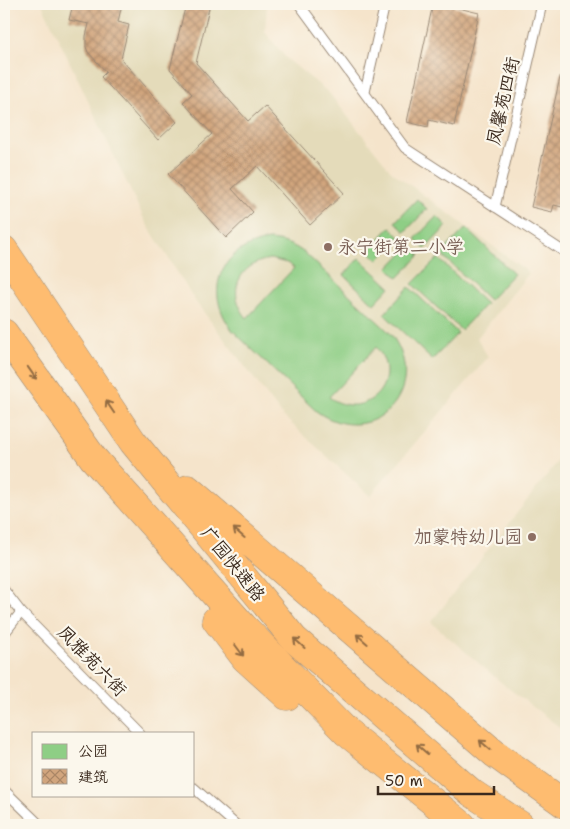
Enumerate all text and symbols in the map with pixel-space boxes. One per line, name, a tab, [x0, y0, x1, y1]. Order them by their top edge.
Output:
street label: 凤馨苑四街	[481, 54, 525, 148]
place label: 永宁街第二小学	[338, 235, 464, 259]
marker: 永宁街第二小学	[322, 241, 334, 253]
one-way arrow	[27, 365, 37, 379]
one-way arrow	[105, 401, 115, 415]
street label: 广园快速路	[195, 521, 271, 607]
place label: 加蒙特幼儿园	[414, 525, 522, 549]
one-way arrow	[233, 527, 246, 538]
marker: 加蒙特幼儿园	[526, 531, 538, 543]
street label: 凤雅苑六街	[52, 620, 132, 702]
one-way arrow	[356, 633, 369, 644]
one-way arrow	[293, 637, 306, 649]
one-way arrow	[234, 643, 244, 657]
legend	[32, 732, 195, 796]
one-way arrow	[478, 739, 491, 751]
text: 公园	[78, 741, 108, 761]
one-way arrow	[415, 744, 428, 755]
scale bar	[378, 764, 494, 796]
text: 建筑	[78, 767, 108, 787]
text: 50 m	[385, 771, 423, 791]

